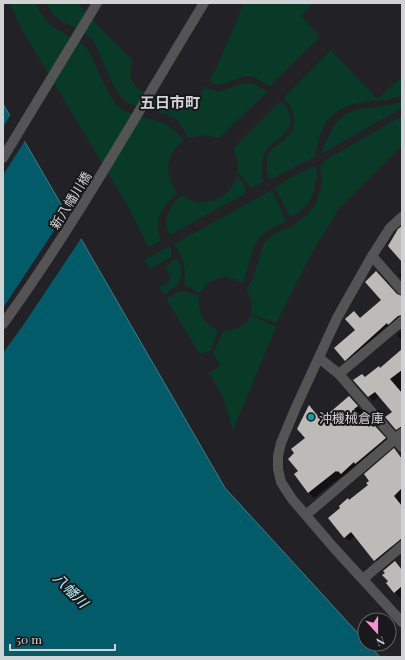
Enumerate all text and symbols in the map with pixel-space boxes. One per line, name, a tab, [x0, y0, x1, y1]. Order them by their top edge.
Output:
district label: 五日市町	[140, 92, 200, 112]
street label: 新八幡川橋	[46, 168, 94, 232]
place label: 沖機械倉庫	[319, 409, 384, 426]
marker: 沖機械倉庫	[306, 412, 316, 422]
water label: 八幡川	[49, 568, 94, 613]
north arrow	[357, 612, 397, 652]
scale bar	[10, 626, 115, 652]
text: 50 m	[16, 631, 42, 647]
text: N	[374, 633, 387, 650]

